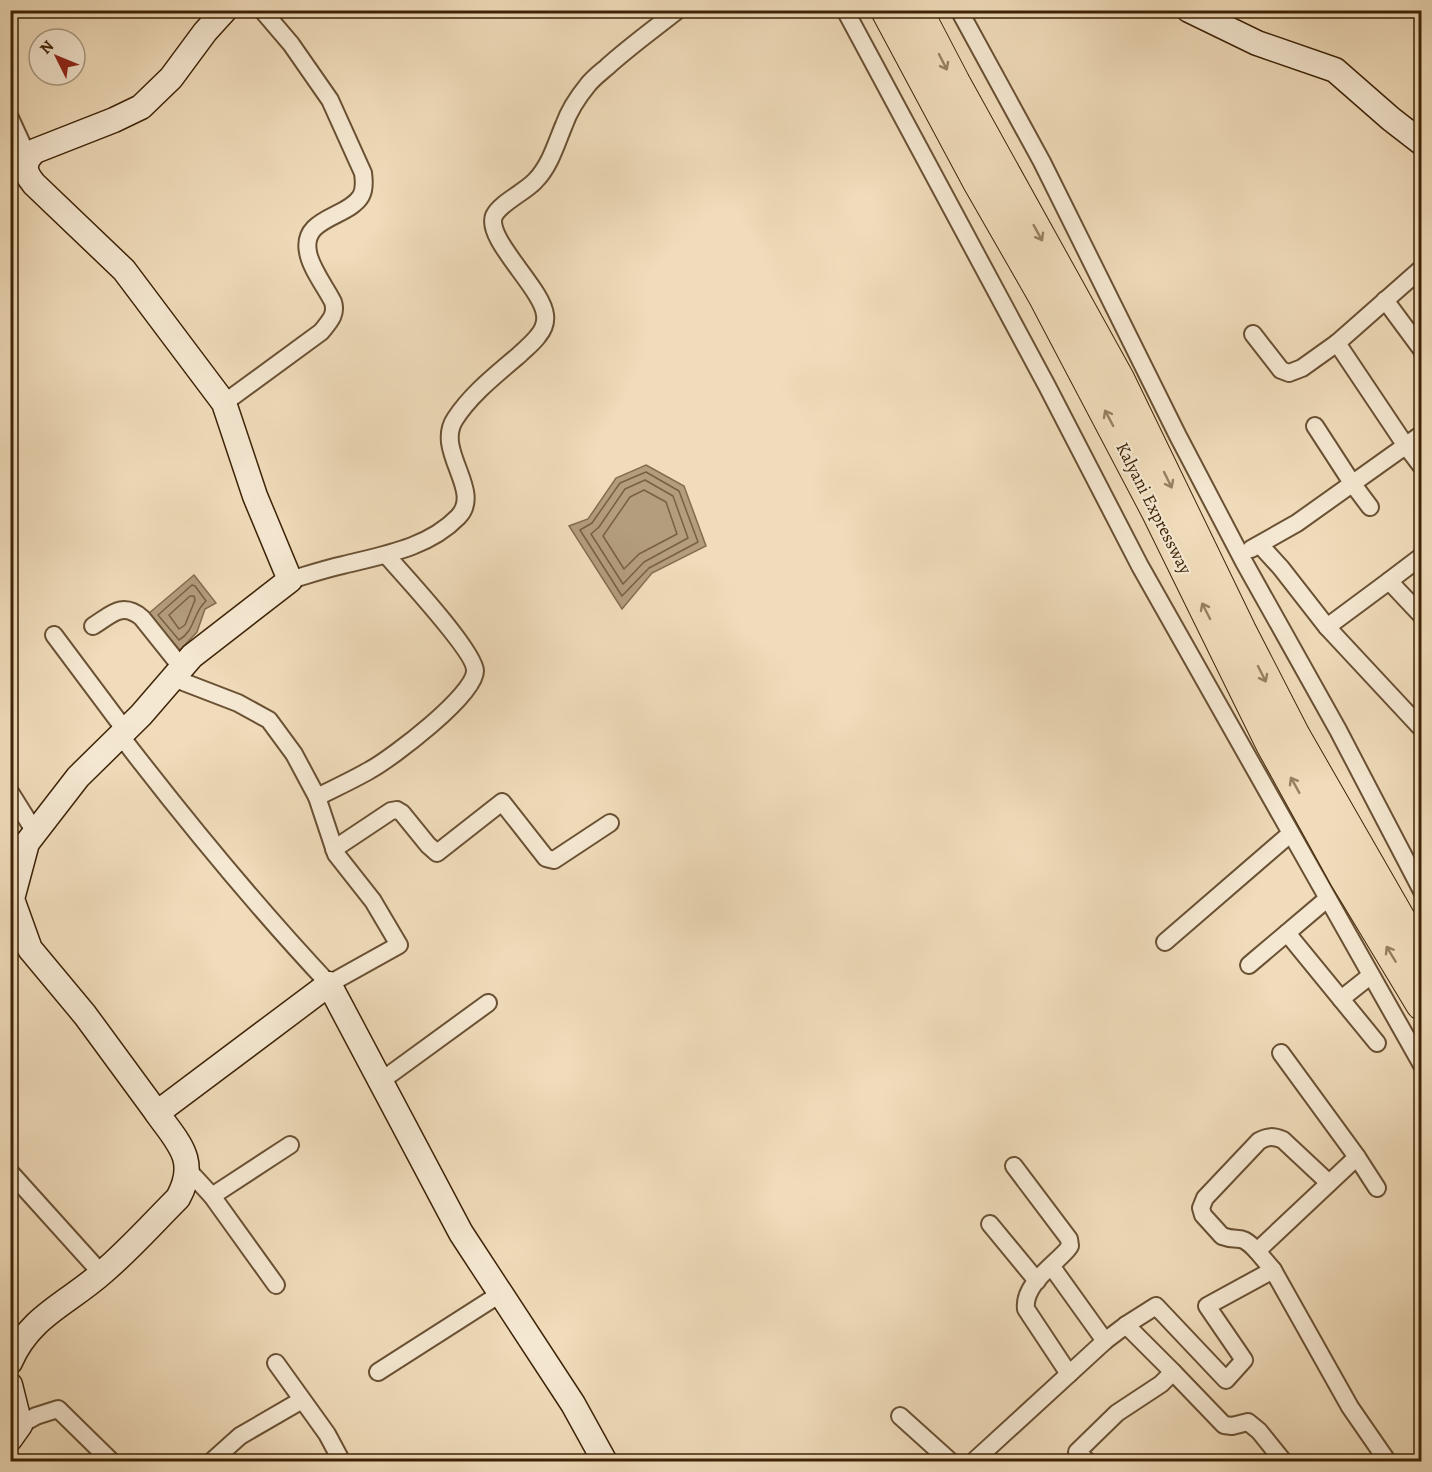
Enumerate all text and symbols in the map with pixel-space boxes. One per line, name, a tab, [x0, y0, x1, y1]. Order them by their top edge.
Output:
north arrow	[27, 27, 87, 87]
text: N	[35, 35, 59, 59]
one-way arrow	[938, 53, 949, 71]
one-way arrow	[1032, 224, 1044, 241]
one-way arrow	[1103, 410, 1114, 428]
street label: Kalyani Expressway	[1110, 438, 1198, 579]
one-way arrow	[1162, 470, 1174, 488]
one-way arrow	[1199, 603, 1211, 621]
one-way arrow	[1257, 664, 1268, 682]
one-way arrow	[1289, 777, 1301, 794]
one-way arrow	[1385, 946, 1397, 963]

